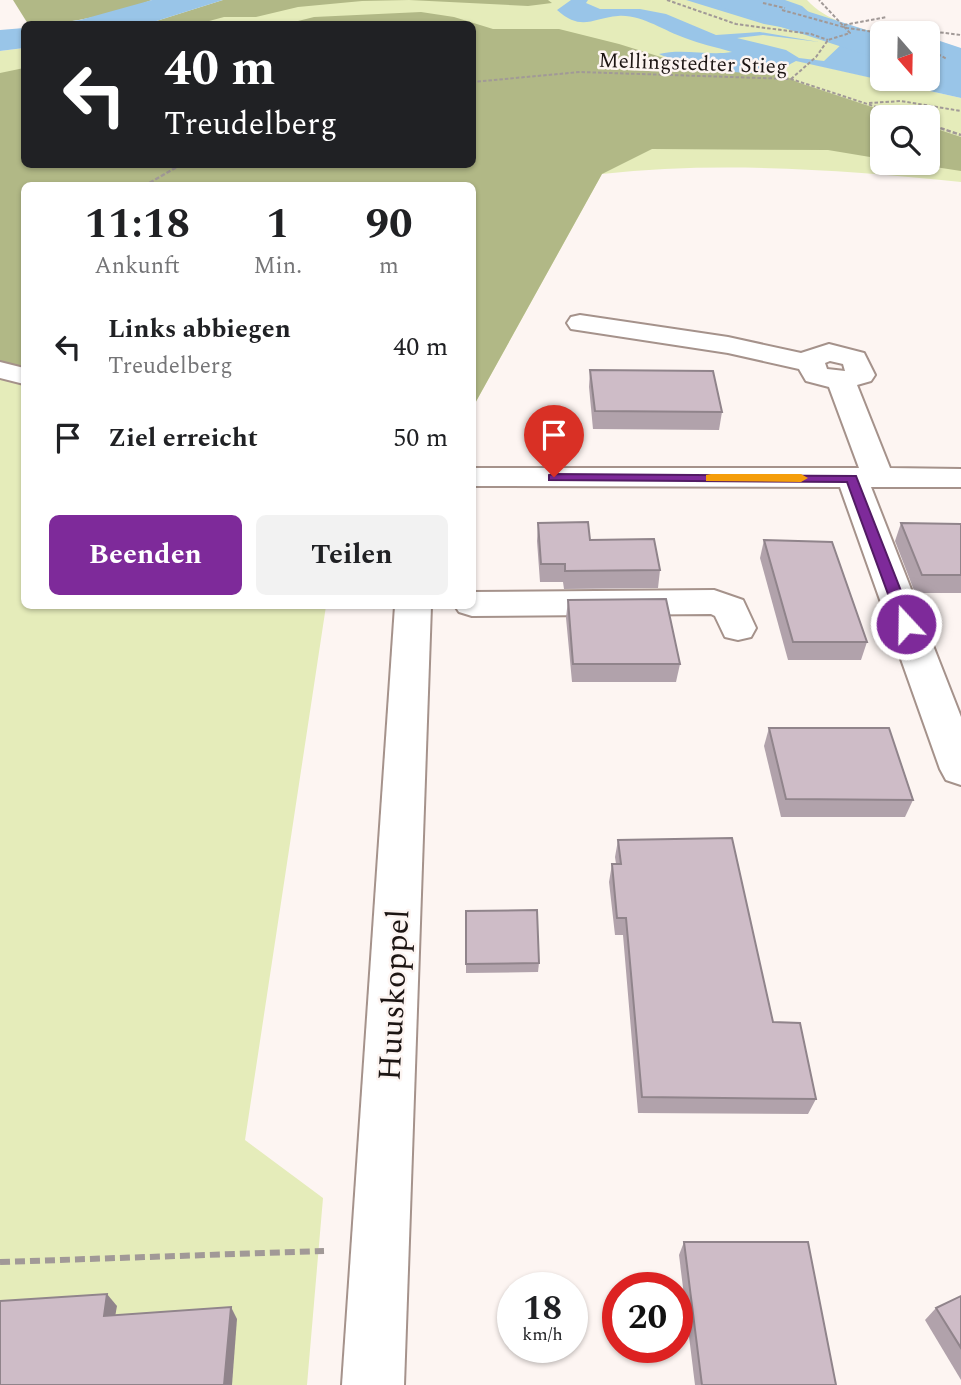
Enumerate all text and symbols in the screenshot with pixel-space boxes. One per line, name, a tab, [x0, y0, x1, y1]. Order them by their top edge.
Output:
north arrow	[870, 21, 940, 91]
map controls	[870, 21, 940, 175]
text: 40 m	[164, 32, 275, 107]
street label: Mellingstedter Stieg	[598, 45, 788, 83]
icon: left	[49, 49, 140, 140]
text: Treudelberg	[164, 100, 337, 149]
button: search	[870, 105, 940, 175]
text: 11:18	[84, 193, 190, 256]
text: 1	[266, 193, 289, 256]
text: 90	[365, 193, 413, 256]
text: Ankunft	[95, 249, 180, 284]
text: Min.	[253, 249, 302, 284]
text: m	[379, 249, 399, 284]
text: Links abbiegen	[108, 309, 291, 349]
text: 40 m	[393, 327, 448, 367]
icon: left	[49, 328, 87, 366]
text: Treudelberg	[108, 349, 233, 384]
pin	[524, 405, 584, 477]
icon: arrive	[535, 416, 573, 454]
text: Ziel erreicht	[108, 418, 258, 458]
text: 50 m	[393, 418, 448, 458]
icon: arrive	[49, 419, 87, 457]
button: Beenden	[49, 515, 242, 595]
button: Teilen	[256, 515, 448, 595]
position arrow	[869, 587, 943, 661]
street label: Huuskoppel	[366, 908, 423, 1082]
speed limit sign: 20	[602, 1272, 693, 1363]
text: 18	[523, 1282, 562, 1335]
text: km/h	[522, 1321, 563, 1348]

